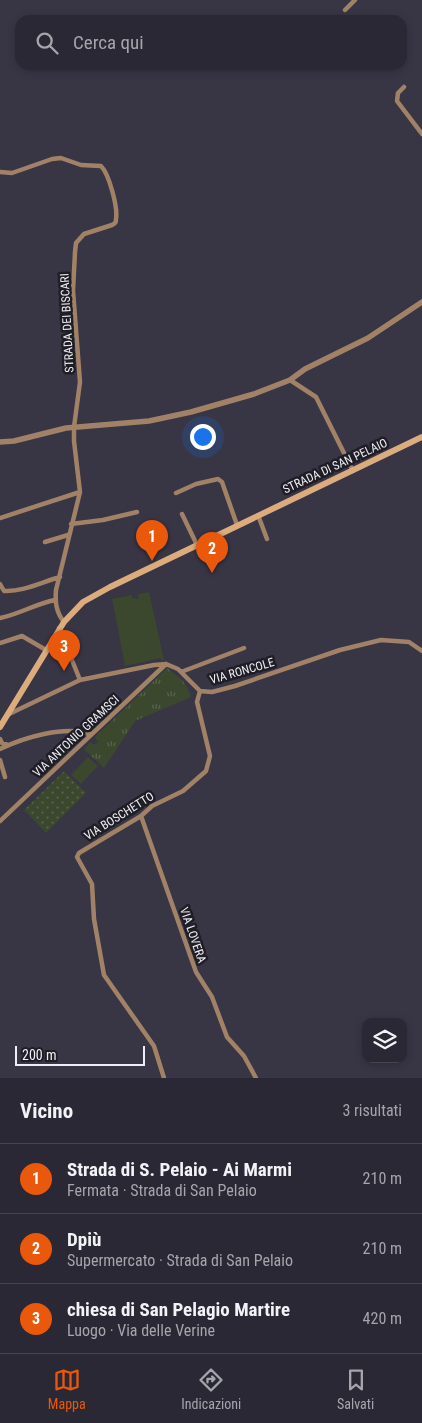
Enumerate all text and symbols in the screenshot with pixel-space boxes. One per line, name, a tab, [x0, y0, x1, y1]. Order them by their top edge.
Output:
search box	[15, 15, 407, 70]
icon: search	[33, 29, 61, 57]
text: Cerca qui	[73, 31, 144, 54]
street label: STRADA DEI BISCARI	[57, 273, 77, 373]
your location	[190, 424, 216, 450]
street label: STRADA DI SAN PELAIO	[281, 436, 389, 496]
pin: 1	[136, 520, 168, 561]
pin: 2	[196, 532, 228, 573]
pin: 3	[48, 630, 80, 671]
street label: VIA RONCOLE	[208, 655, 276, 687]
street label: VIA ANTONIO GRAMSCI	[30, 692, 122, 780]
street label: VIA BOSCHETTO	[82, 789, 156, 843]
street label: VIA LOVERA	[177, 905, 209, 965]
map controls	[362, 1018, 407, 1063]
button: layers	[362, 1018, 407, 1063]
scale bar	[15, 1043, 145, 1066]
text: 200 m	[22, 1047, 57, 1063]
text: Vicino	[20, 1099, 73, 1123]
text: 3 risultati	[342, 1101, 402, 1120]
text: Strada di S. Pelaio - Ai Marmi	[67, 1158, 292, 1181]
text: 1	[32, 1169, 40, 1188]
text: 210 m	[363, 1169, 402, 1188]
text: Fermata · Strada di San Pelaio	[67, 1181, 257, 1200]
text: Dpiù	[67, 1228, 101, 1251]
text: 2	[32, 1239, 40, 1258]
text: 210 m	[363, 1239, 402, 1258]
text: Supermercato · Strada di San Pelaio	[67, 1251, 293, 1270]
text: chiesa di San Pelagio Martire	[67, 1298, 290, 1321]
text: 3	[32, 1309, 40, 1328]
text: 420 m	[363, 1309, 402, 1328]
text: Luogo · Via delle Verine	[67, 1321, 215, 1340]
tab: Mappa	[48, 1366, 86, 1412]
tab: Indicazioni	[181, 1366, 241, 1412]
tab: Salvati	[337, 1366, 374, 1412]

